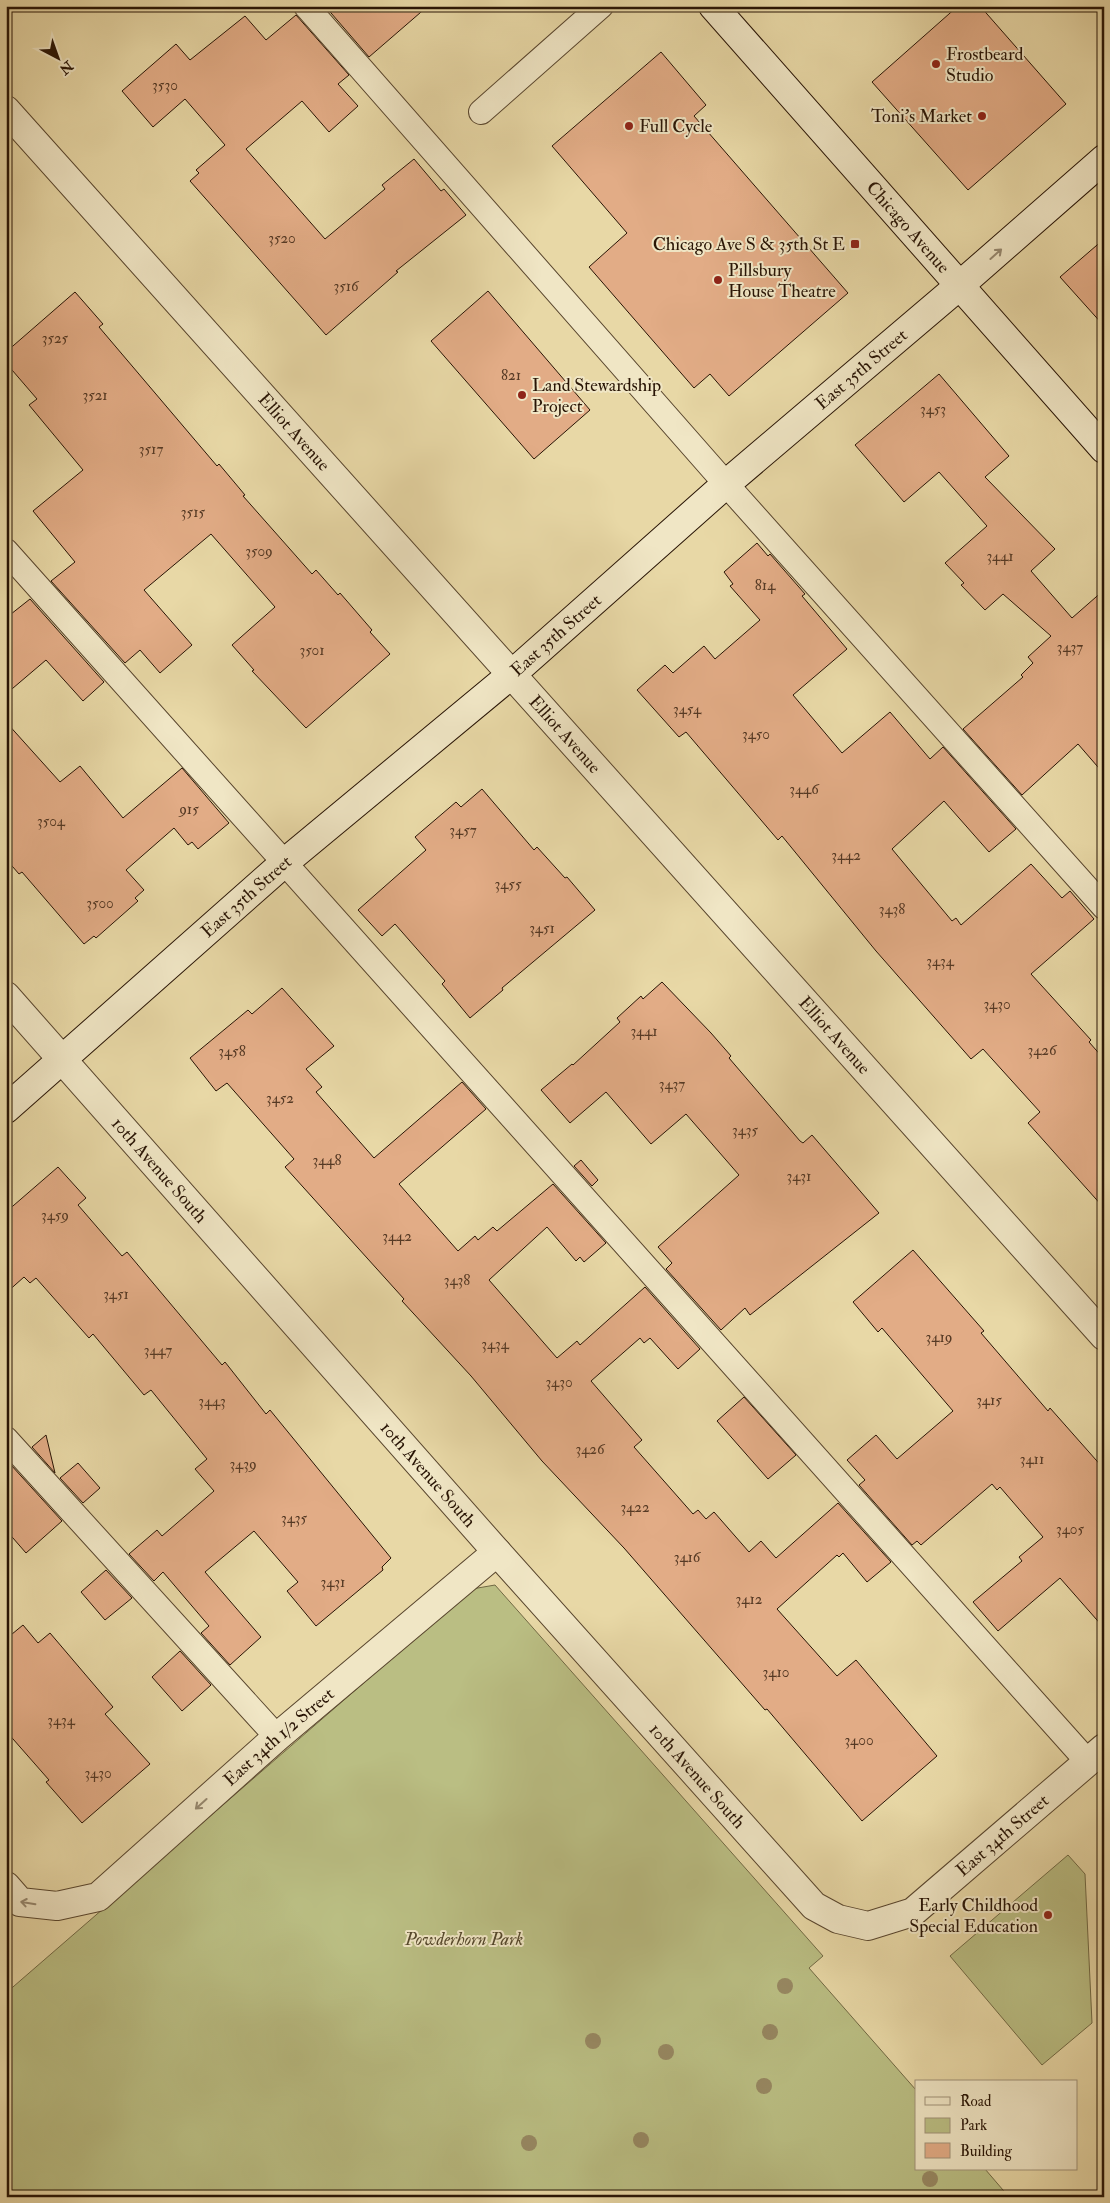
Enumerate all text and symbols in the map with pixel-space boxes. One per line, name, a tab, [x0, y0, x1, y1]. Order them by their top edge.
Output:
north arrow	[32, 32, 82, 82]
place label: Frostbeard Studio	[946, 43, 1024, 87]
text: N	[56, 56, 77, 78]
marker: Frostbeard Studio	[930, 58, 942, 70]
house number: 3530	[152, 76, 178, 95]
place label: Toni's Market	[871, 105, 972, 128]
marker: Toni's Market	[976, 110, 988, 122]
place label: Full Cycle	[639, 115, 713, 138]
marker: Full Cycle	[623, 120, 635, 132]
street label: Chicago Avenue	[861, 176, 955, 278]
house number: 3520	[268, 229, 296, 248]
place label: Chicago Ave S & 35th St E	[653, 233, 845, 256]
marker: Chicago Ave S & 35th St E	[849, 238, 861, 250]
one-way arrow	[989, 248, 1002, 259]
place label: Pillsbury House Theatre	[728, 259, 836, 303]
marker: Pillsbury House Theatre	[712, 274, 724, 286]
house number: 3516	[333, 277, 360, 296]
street label: East 35th Street	[811, 323, 912, 415]
house number: 3525	[42, 329, 69, 348]
house number: 821	[501, 366, 521, 385]
place label: Land Stewardship Project	[532, 374, 661, 418]
house number: 3521	[82, 386, 108, 405]
street label: Elliot Avenue	[253, 388, 336, 476]
marker: Land Stewardship Project	[516, 389, 528, 401]
house number: 3453	[920, 400, 946, 419]
house number: 3517	[139, 440, 163, 459]
house number: 3515	[181, 503, 206, 522]
house number: 3509	[245, 542, 273, 561]
house number: 3441	[986, 547, 1014, 566]
house number: 814	[755, 576, 776, 595]
street label: East 35th Street	[506, 589, 606, 681]
house number: 3437	[1057, 638, 1083, 657]
house number: 3501	[299, 641, 325, 660]
street label: Elliot Avenue	[524, 690, 606, 779]
house number: 3454	[673, 700, 702, 719]
house number: 3450	[742, 725, 770, 744]
house number: 3446	[789, 780, 820, 799]
house number: 915	[178, 800, 199, 819]
house number: 3504	[37, 812, 66, 831]
house number: 3457	[449, 821, 477, 840]
house number: 3442	[831, 846, 861, 865]
street label: East 35th Street	[196, 850, 297, 943]
house number: 3455	[495, 875, 522, 894]
house number: 3500	[86, 894, 114, 913]
house number: 3438	[879, 900, 905, 919]
house number: 3451	[529, 919, 555, 938]
house number: 3434	[926, 952, 955, 971]
street label: Elliot Avenue	[794, 991, 876, 1079]
house number: 3430	[983, 995, 1011, 1014]
house number: 3441	[630, 1022, 658, 1041]
house number: 3426	[1028, 1041, 1058, 1060]
house number: 3458	[218, 1042, 246, 1061]
house number: 3437	[659, 1075, 685, 1094]
house number: 3452	[266, 1089, 294, 1108]
street label: 10th Avenue South	[107, 1112, 213, 1228]
house number: 3435	[732, 1121, 758, 1140]
house number: 3448	[313, 1151, 341, 1170]
house number: 3431	[787, 1167, 811, 1186]
house number: 3459	[41, 1206, 69, 1225]
house number: 3442	[382, 1227, 412, 1246]
house number: 3438	[444, 1271, 470, 1290]
house number: 3451	[103, 1285, 129, 1304]
house number: 3419	[926, 1328, 952, 1347]
house number: 3434	[481, 1335, 510, 1354]
house number: 3447	[144, 1341, 172, 1360]
house number: 3430	[545, 1373, 573, 1392]
house number: 3415	[976, 1391, 1002, 1410]
house number: 3443	[198, 1392, 226, 1411]
street label: 10th Avenue South	[375, 1416, 482, 1532]
house number: 3426	[576, 1440, 606, 1459]
house number: 3411	[1020, 1450, 1044, 1469]
house number: 3439	[229, 1455, 257, 1474]
house number: 3422	[620, 1498, 650, 1517]
house number: 3435	[281, 1509, 307, 1528]
house number: 3405	[1056, 1520, 1084, 1539]
house number: 3416	[674, 1548, 702, 1567]
house number: 3431	[321, 1573, 345, 1592]
house number: 3412	[736, 1590, 763, 1609]
house number: 3410	[763, 1663, 789, 1682]
street label: East 34th 1/2 Street	[218, 1682, 339, 1791]
house number: 3434	[47, 1711, 76, 1730]
street label: 10th Avenue South	[644, 1718, 751, 1834]
house number: 3400	[844, 1731, 874, 1750]
house number: 3430	[84, 1764, 112, 1783]
street label: East 34th Street	[951, 1789, 1054, 1882]
one-way arrow	[195, 1798, 208, 1810]
place label: Early Childhood Special Education	[909, 1894, 1038, 1938]
one-way arrow	[21, 1897, 37, 1907]
marker: Early Childhood Special Education	[1042, 1909, 1054, 1921]
park label: Powderhorn Park	[404, 1928, 523, 1951]
legend	[915, 2080, 1078, 2170]
text: Road	[960, 2092, 992, 2111]
text: Park	[960, 2116, 987, 2135]
text: Building	[960, 2142, 1012, 2161]

